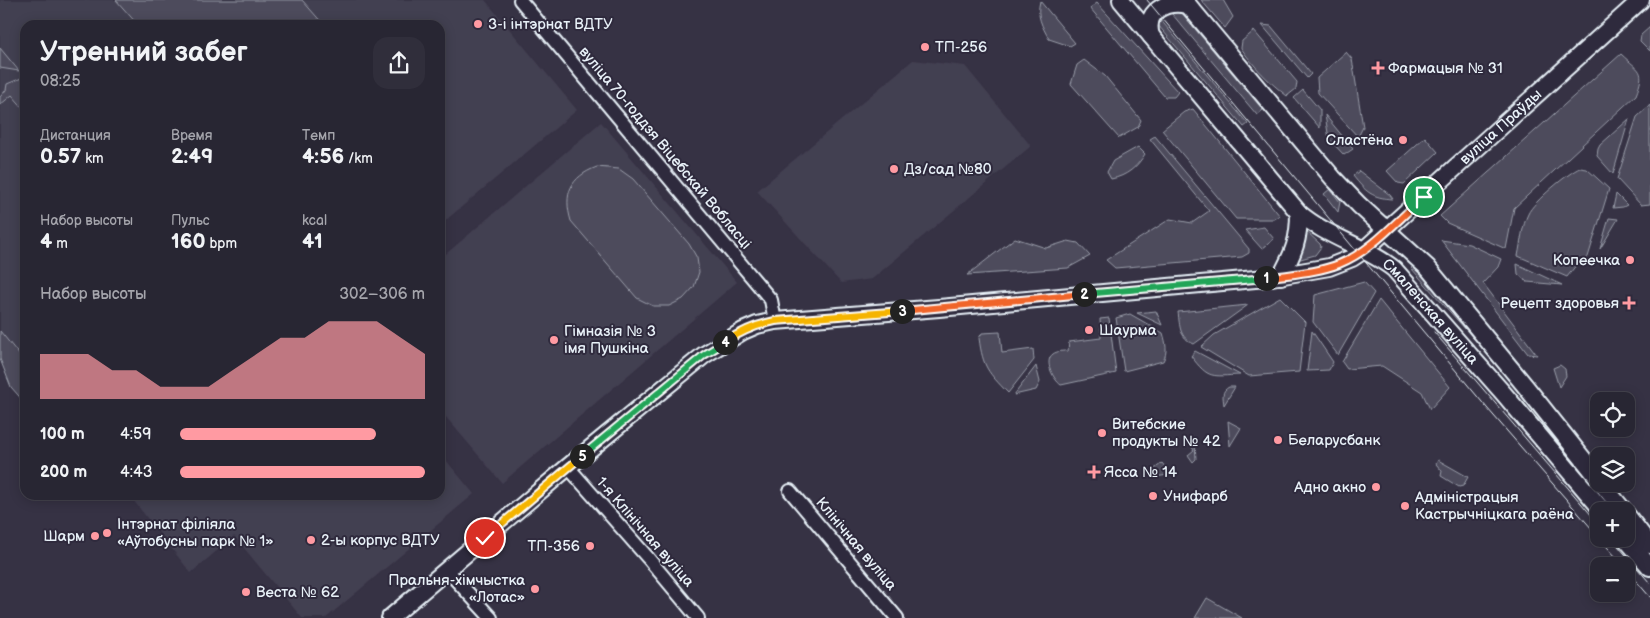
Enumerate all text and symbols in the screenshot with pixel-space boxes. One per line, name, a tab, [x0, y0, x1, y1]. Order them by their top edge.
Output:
place label: 3-і інтэрнат ВДТУ	[488, 15, 613, 34]
marker: 3-і інтэрнат ВДТУ	[472, 18, 484, 30]
text: Утренний забег	[40, 36, 248, 69]
button: share	[373, 37, 425, 89]
place label: ТП-256	[935, 38, 987, 57]
marker: ТП-256	[919, 41, 931, 53]
street label: вуліца 70-годдзя Віцебскай Вобласці	[575, 43, 755, 253]
place label: Фармацыя № 31	[1388, 59, 1503, 78]
marker: Фармацыя № 31	[1372, 62, 1384, 74]
text: 08:25	[40, 72, 81, 91]
street label: вуліца Праўды	[1456, 85, 1546, 169]
text: Дистанция	[40, 127, 111, 144]
text: Время	[171, 127, 213, 144]
text: Темп	[302, 127, 335, 144]
place label: Сластёна	[1326, 131, 1393, 150]
marker: Сластёна	[1397, 134, 1409, 146]
text: 0.57	[40, 144, 81, 169]
text: 2:49	[171, 144, 213, 169]
text: 4:56	[302, 144, 344, 169]
text: km	[81, 150, 104, 167]
text: /km	[344, 150, 373, 167]
place label: Дз/сад №80	[904, 160, 992, 179]
marker: Дз/сад №80	[888, 163, 900, 175]
pin	[1403, 176, 1445, 218]
icon: arrive	[1410, 183, 1438, 211]
text: Набор высоты	[40, 212, 133, 229]
text: Пульс	[171, 212, 210, 229]
text: kcal	[302, 212, 327, 229]
text: 4	[40, 229, 52, 254]
text: 160	[171, 229, 206, 254]
text: 41	[302, 229, 323, 254]
text: m	[52, 235, 68, 252]
text: bpm	[206, 235, 237, 252]
place label: Копеечка	[1553, 251, 1620, 270]
street label: Смаленская вуліца	[1379, 254, 1483, 368]
marker: Копеечка	[1624, 254, 1636, 266]
pin: 1	[1254, 266, 1278, 290]
text: 1	[1264, 270, 1269, 287]
pin: 2	[1072, 282, 1096, 306]
text: Набор высоты	[40, 285, 147, 304]
text: 302–306 m	[339, 285, 425, 304]
text: 2	[1080, 286, 1089, 303]
place label: Рецепт здоровья	[1500, 294, 1619, 313]
marker: Рецепт здоровья	[1623, 297, 1635, 309]
pin: 3	[890, 298, 914, 324]
text: 3	[898, 303, 907, 320]
place label: Шаурма	[1099, 321, 1157, 340]
place label: Гімназія № 3 імя Пушкіна	[564, 322, 656, 358]
marker: Шаурма	[1083, 324, 1095, 336]
pin: 4	[712, 330, 738, 354]
marker: Гімназія № 3 імя Пушкіна	[548, 334, 560, 346]
text: 4	[721, 334, 730, 351]
map controls	[1590, 392, 1635, 602]
button: locate	[1590, 392, 1635, 437]
place label: Витебские продукты № 42	[1112, 415, 1221, 451]
text: 100 m	[40, 425, 85, 444]
text: 4:59	[120, 425, 151, 444]
marker: Витебские продукты № 42	[1096, 427, 1108, 439]
place label: Беларусбанк	[1288, 431, 1380, 450]
marker: Беларусбанк	[1272, 434, 1284, 446]
pin: 5	[570, 444, 594, 468]
button: layers	[1590, 447, 1635, 492]
text: 5	[578, 448, 587, 465]
text: 200 m	[40, 463, 87, 482]
text: 4:43	[120, 463, 153, 482]
place label: Ясса № 14	[1104, 463, 1177, 482]
marker: Ясса № 14	[1088, 466, 1100, 478]
street label: 1-я Клінічная вуліца	[592, 473, 698, 591]
place label: Адно акно	[1293, 478, 1366, 497]
marker: Адно акно	[1370, 481, 1382, 493]
place label: Унифарб	[1163, 487, 1228, 506]
place label: Адміністрацыя Кастрычніцкага раёна	[1414, 488, 1574, 524]
marker: Унифарб	[1147, 490, 1159, 502]
street label: Клінічная вуліца	[811, 493, 901, 595]
marker: Адміністрацыя Кастрычніцкага раёна	[1399, 500, 1411, 512]
button: +	[1590, 502, 1635, 547]
place label: Інтэрнат філіяла «Аўтобусны парк № 1»	[117, 515, 274, 551]
pin	[464, 517, 506, 559]
icon: check	[471, 524, 499, 552]
place label: Шарм	[43, 527, 85, 546]
marker: Інтэрнат філіяла «Аўтобусны парк № 1»	[101, 527, 113, 539]
marker: Шарм	[89, 530, 101, 542]
place label: 2-ы корпус ВДТУ	[321, 531, 440, 550]
marker: 2-ы корпус ВДТУ	[305, 534, 317, 546]
place label: ТП-356	[528, 537, 580, 556]
marker: ТП-356	[584, 540, 596, 552]
button: −	[1590, 557, 1635, 602]
place label: Пральня-хімчыстка «Лотас»	[388, 571, 525, 607]
place label: Веста № 62	[256, 583, 339, 602]
marker: Пральня-хімчыстка «Лотас»	[529, 583, 541, 595]
marker: Веста № 62	[240, 586, 252, 598]

